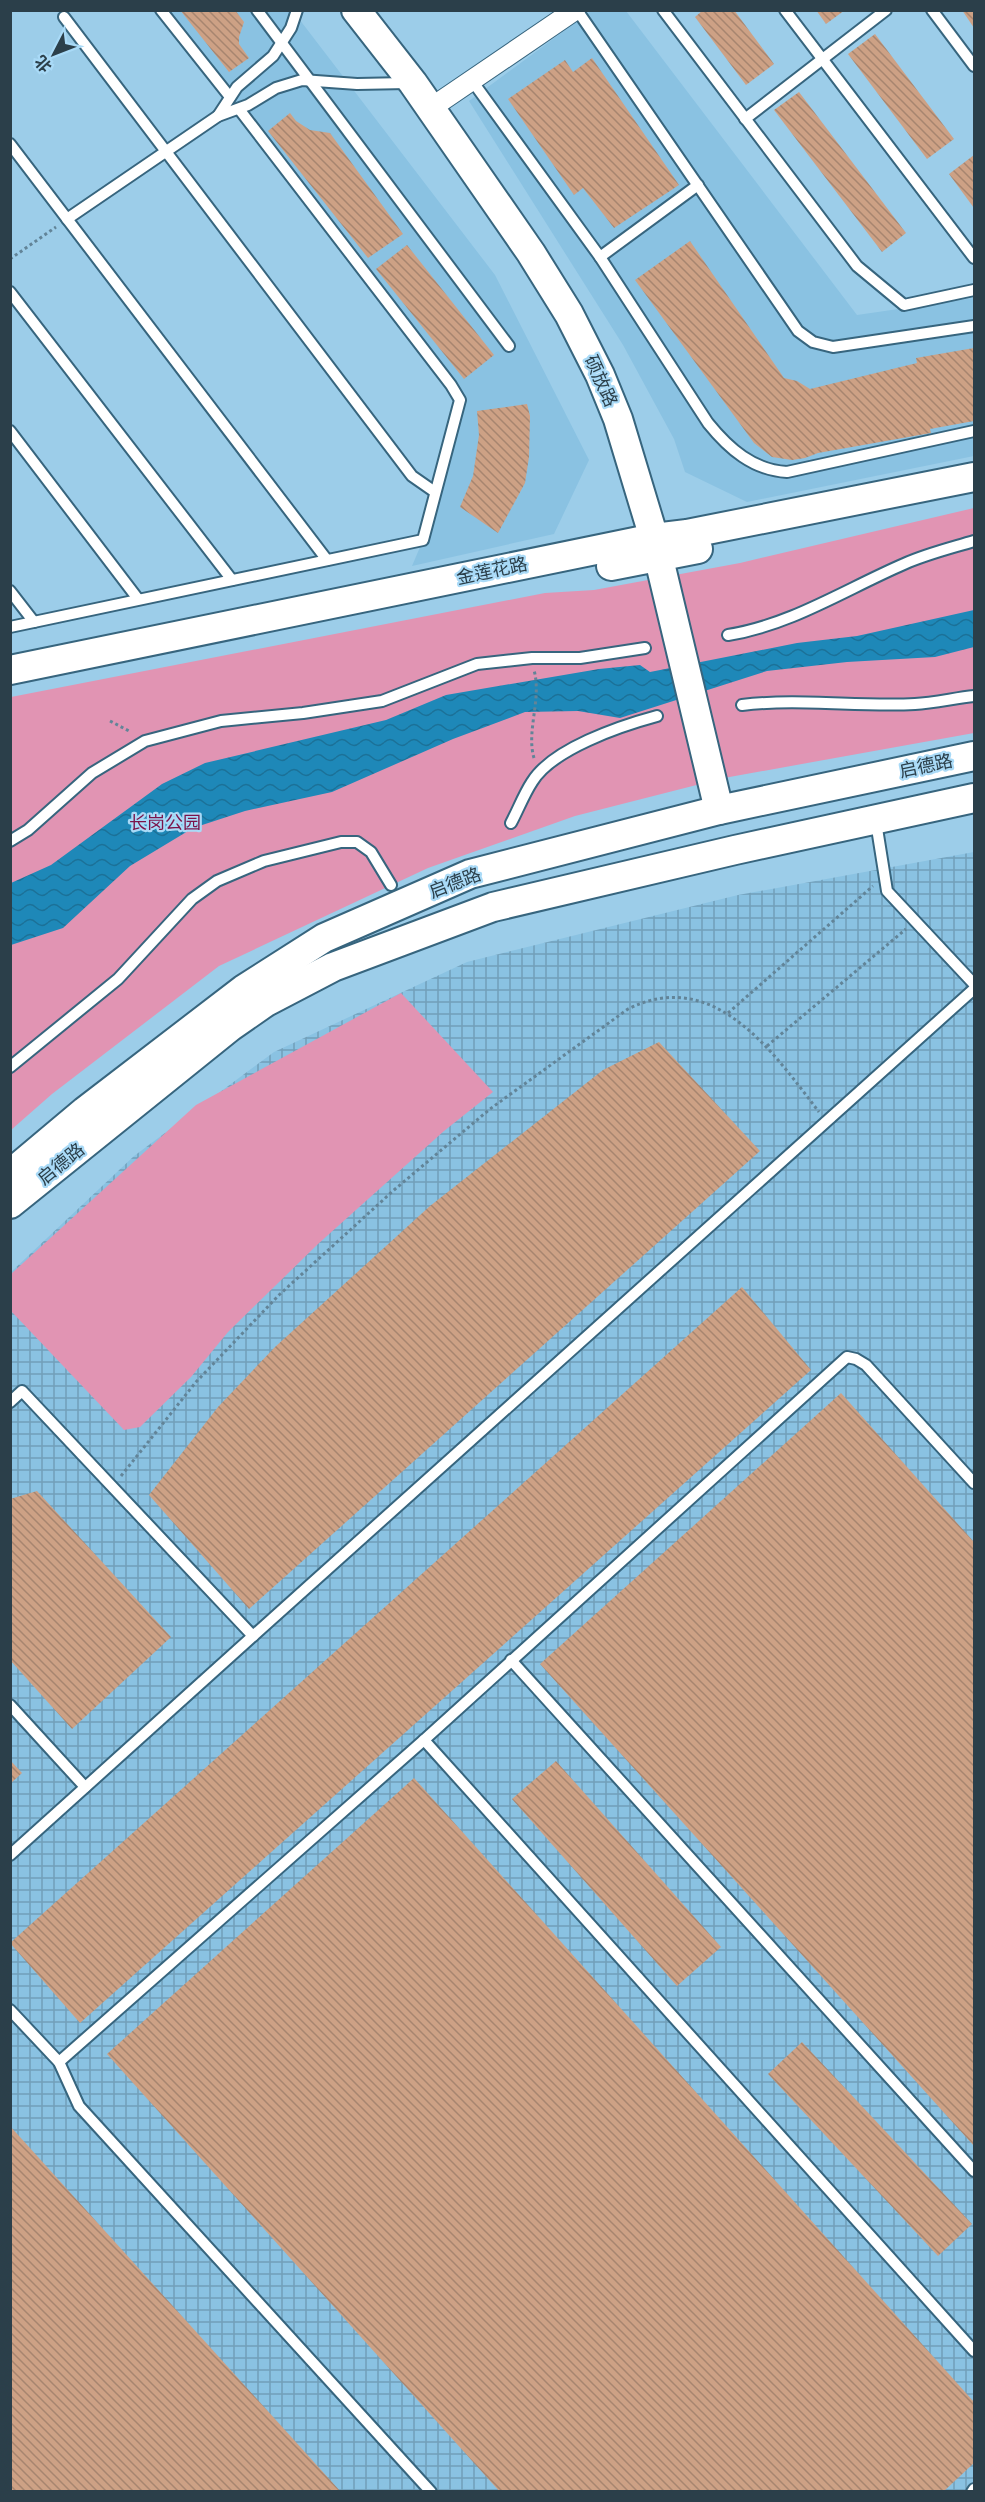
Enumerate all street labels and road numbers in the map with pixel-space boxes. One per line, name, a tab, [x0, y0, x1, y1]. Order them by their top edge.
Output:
street label: 硕放路	[579, 351, 623, 411]
street label: 金莲花路	[454, 552, 530, 590]
street label: 启德路	[897, 749, 955, 783]
street label: 启德路	[425, 862, 485, 904]
street label: 启德路	[32, 1138, 90, 1190]

